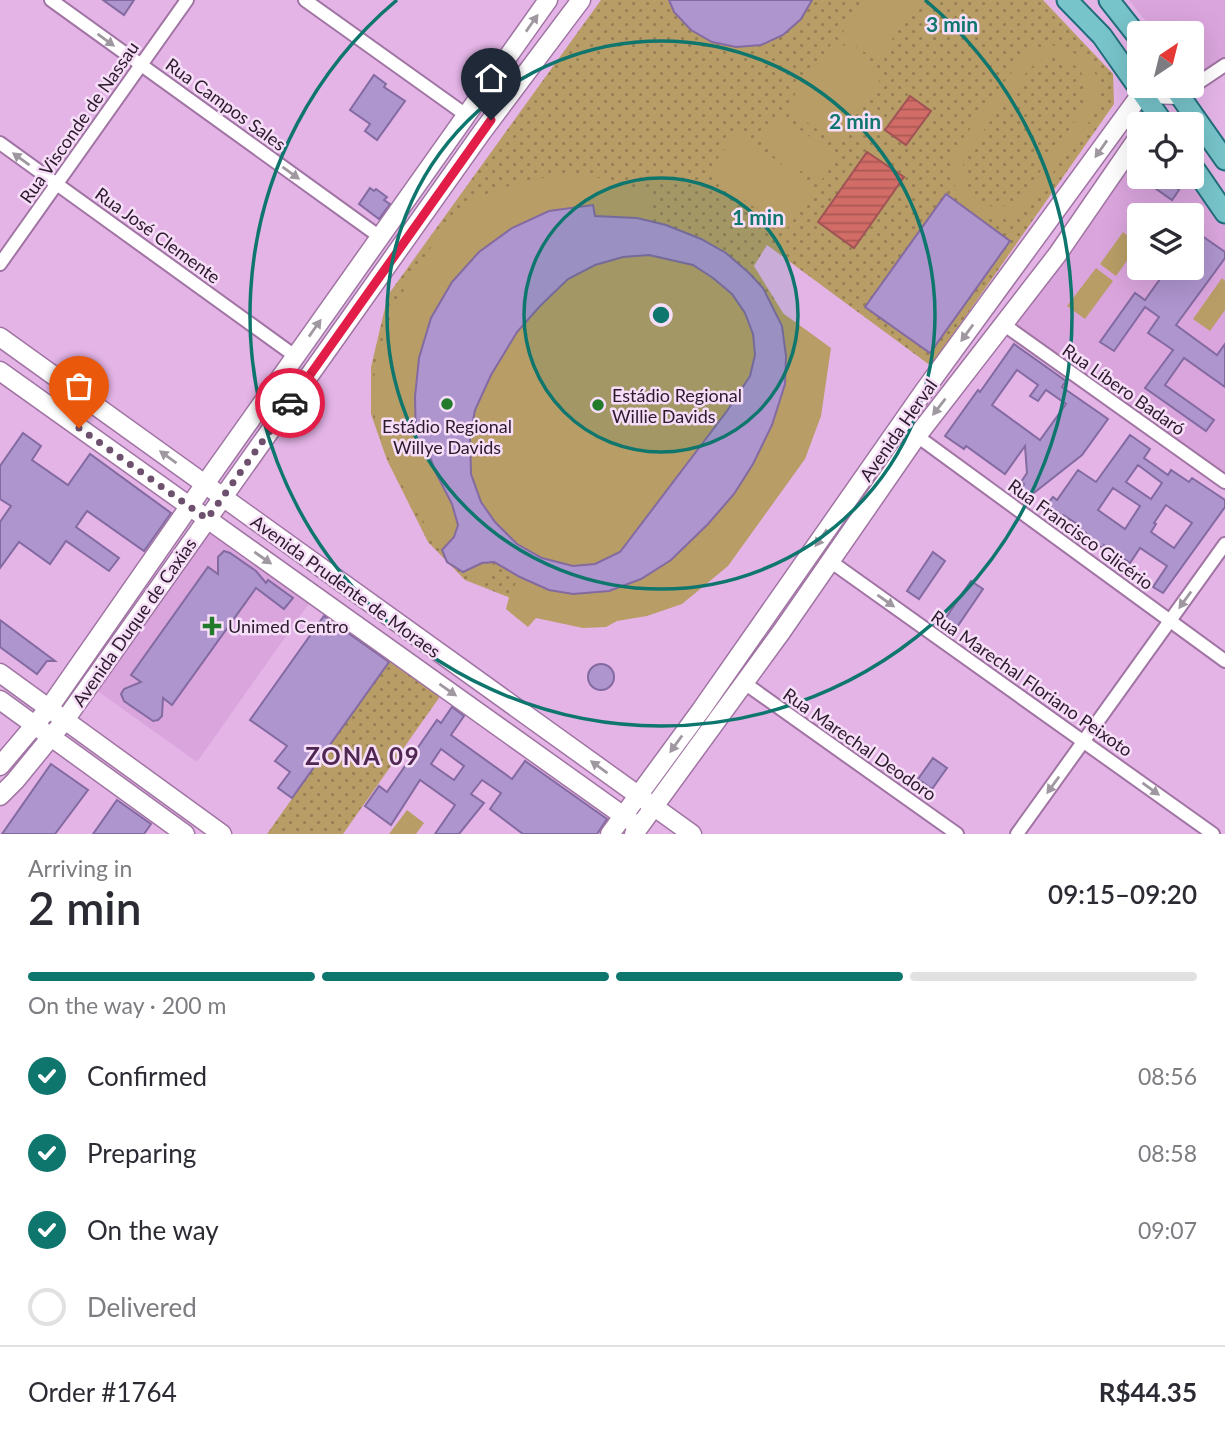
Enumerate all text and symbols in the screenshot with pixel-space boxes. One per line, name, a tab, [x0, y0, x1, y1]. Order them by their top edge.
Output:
text: 3 min	[926, 11, 978, 36]
one-way arrow	[525, 14, 539, 32]
north arrow	[1127, 21, 1204, 98]
map controls	[1127, 21, 1204, 280]
one-way arrow	[97, 33, 115, 47]
street label: Rua Visconde de Nassau	[15, 37, 143, 207]
pin	[461, 48, 521, 120]
street label: Rua Campos Sales	[162, 53, 291, 155]
icon: home	[472, 59, 510, 97]
text: 2 min	[829, 108, 881, 133]
button: locate	[1127, 112, 1204, 189]
one-way arrow	[1094, 140, 1108, 158]
one-way arrow	[12, 152, 30, 166]
one-way arrow	[282, 166, 300, 180]
street label: Rua José Clemente	[91, 182, 225, 288]
button: layers	[1127, 203, 1204, 280]
text: 1 min	[732, 204, 784, 229]
centre of rings	[649, 303, 673, 327]
one-way arrow	[308, 319, 322, 337]
one-way arrow	[961, 324, 975, 342]
street label: Rua Líbero Badaró	[1058, 338, 1190, 440]
pin	[49, 356, 109, 428]
icon: bag	[60, 367, 98, 405]
courier	[255, 368, 325, 438]
street label: Avenida Herval	[855, 375, 941, 485]
icon: car	[271, 384, 309, 422]
place label: Estádio Regional Willie Davids	[612, 384, 742, 427]
marker: Estádio Regional Willye Davids	[439, 396, 455, 412]
marker: Estádio Regional Willie Davids	[590, 397, 606, 413]
one-way arrow	[931, 398, 946, 416]
place label: Estádio Regional Willye Davids	[382, 415, 512, 458]
one-way arrow	[159, 450, 177, 464]
street label: Rua Francisco Glicério	[1004, 474, 1158, 594]
street label: Avenida Prudente de Moraes	[247, 510, 445, 662]
one-way arrow	[814, 529, 828, 547]
street label: Avenida Duque de Caxias	[67, 533, 201, 711]
one-way arrow	[254, 551, 272, 565]
one-way arrow	[1178, 591, 1192, 609]
one-way arrow	[877, 594, 895, 608]
street label: Rua Marechal Floriano Peixoto	[927, 605, 1137, 761]
place label: Unimed Centro	[228, 615, 348, 637]
marker: Unimed Centro	[202, 616, 222, 636]
one-way arrow	[439, 683, 457, 697]
street label: Rua Marechal Deodoro	[779, 683, 941, 805]
one-way arrow	[669, 735, 683, 753]
district label: ZONA 09	[305, 741, 421, 770]
one-way arrow	[590, 761, 608, 775]
one-way arrow	[1046, 776, 1060, 794]
one-way arrow	[1142, 782, 1160, 796]
text: Arriving in	[28, 854, 132, 882]
text: 09:15–09:20	[1048, 878, 1197, 910]
text: 2 min	[28, 880, 142, 935]
text: On the way · 200 m	[28, 991, 227, 1019]
icon: check	[28, 1057, 66, 1095]
text: Confirmed	[87, 1060, 207, 1092]
text: 08:56	[1138, 1062, 1197, 1090]
icon: check	[28, 1134, 66, 1172]
text: Preparing	[87, 1137, 196, 1169]
text: 08:58	[1138, 1139, 1197, 1167]
icon: check	[28, 1211, 66, 1249]
text: On the way	[87, 1214, 219, 1246]
text: 09:07	[1138, 1216, 1197, 1244]
text: Delivered	[87, 1291, 197, 1323]
text: Order #1764	[28, 1376, 177, 1408]
text: R$44.35	[1099, 1376, 1197, 1408]

